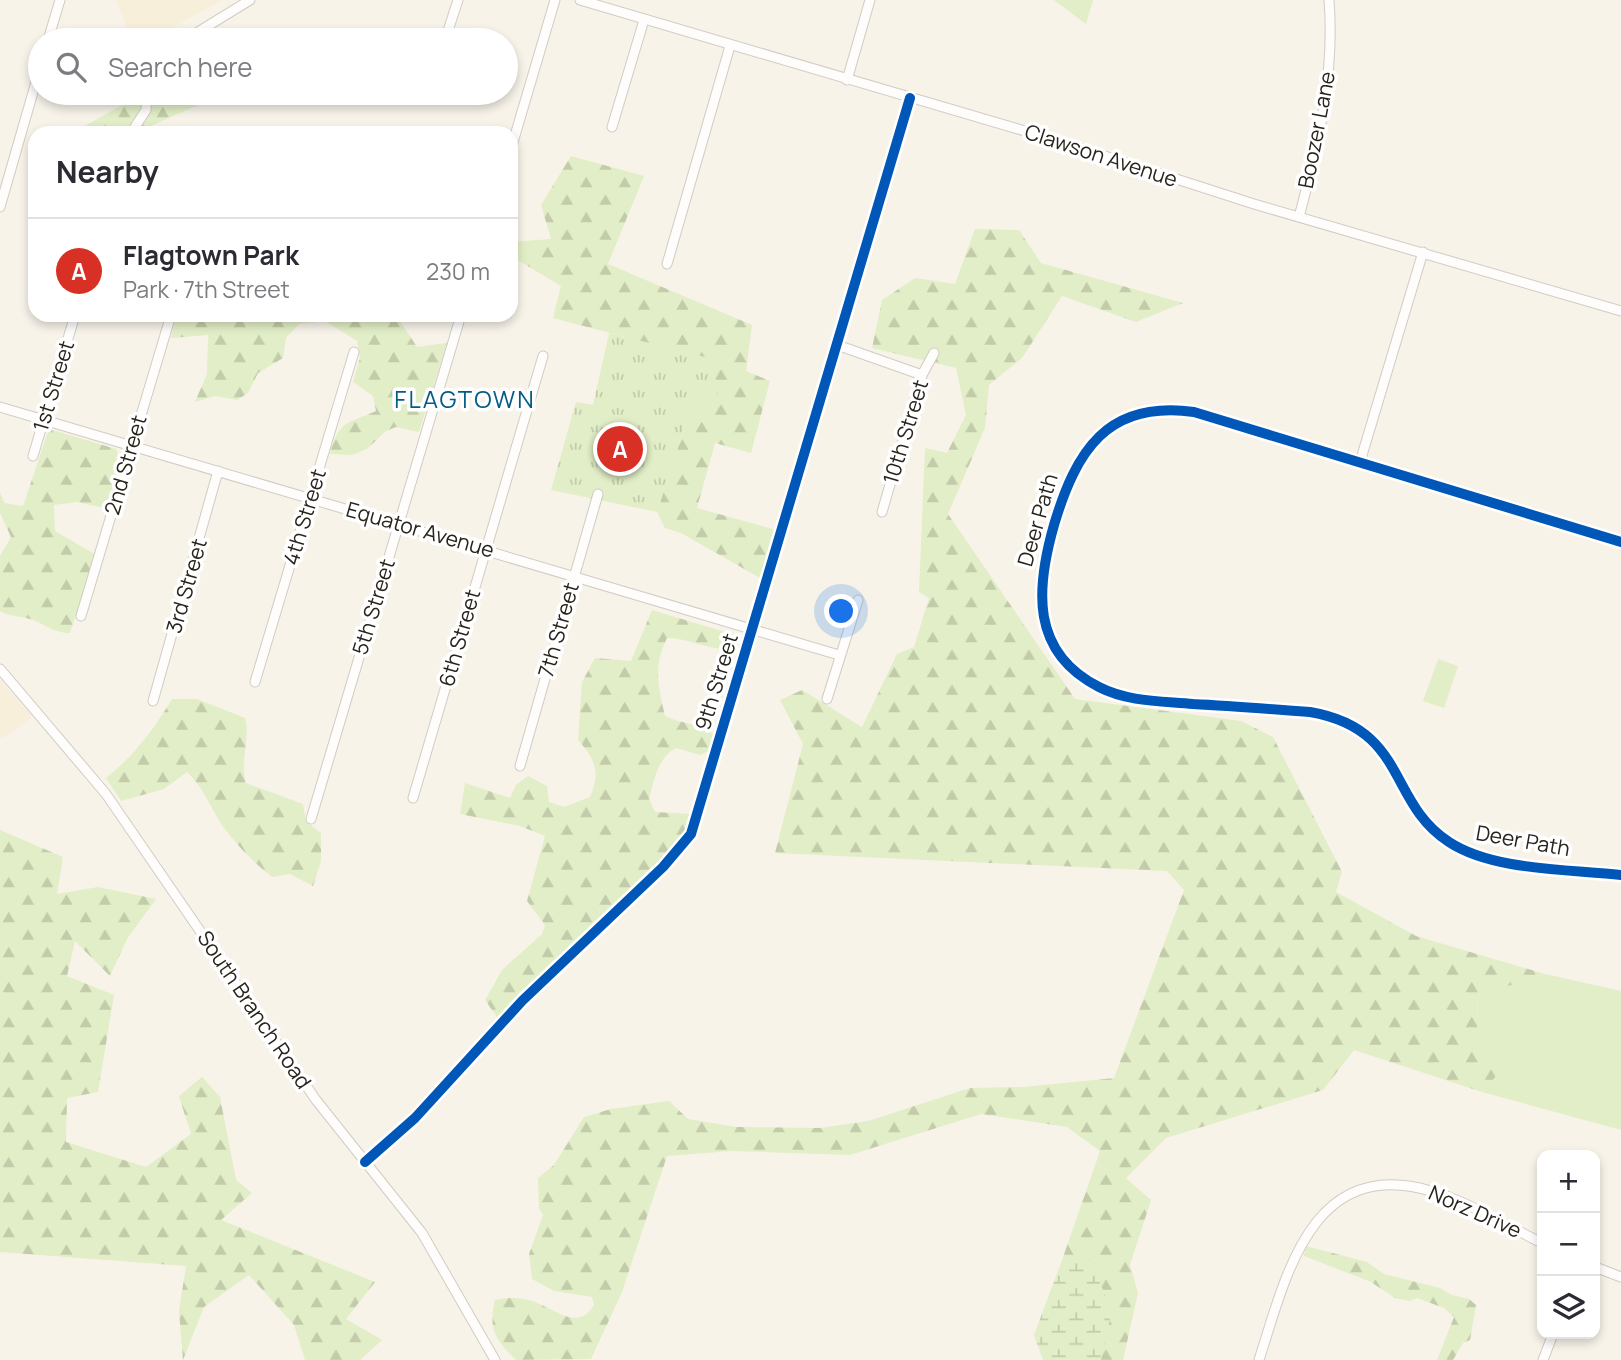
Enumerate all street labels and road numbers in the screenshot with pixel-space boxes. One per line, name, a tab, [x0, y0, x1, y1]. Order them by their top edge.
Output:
street label: Boozer Lane	[1291, 69, 1341, 191]
street label: Clawson Avenue	[1021, 117, 1181, 193]
street label: 1st Street	[26, 337, 80, 435]
street label: 10th Street	[876, 376, 934, 487]
street label: 2nd Street	[97, 412, 153, 518]
street label: 4th Street	[276, 465, 332, 568]
street label: Deer Path	[1010, 470, 1064, 569]
street label: Equator Avenue	[343, 495, 497, 564]
street label: 3rd Street	[159, 535, 213, 636]
street label: 5th Street	[345, 555, 401, 658]
street label: 7th Street	[531, 579, 585, 680]
street label: 6th Street	[432, 586, 486, 690]
street label: 9th Street	[688, 630, 744, 734]
street label: Deer Path	[1474, 818, 1572, 862]
street label: South Branch Road	[191, 925, 318, 1094]
street label: Norz Drive	[1425, 1178, 1526, 1244]

